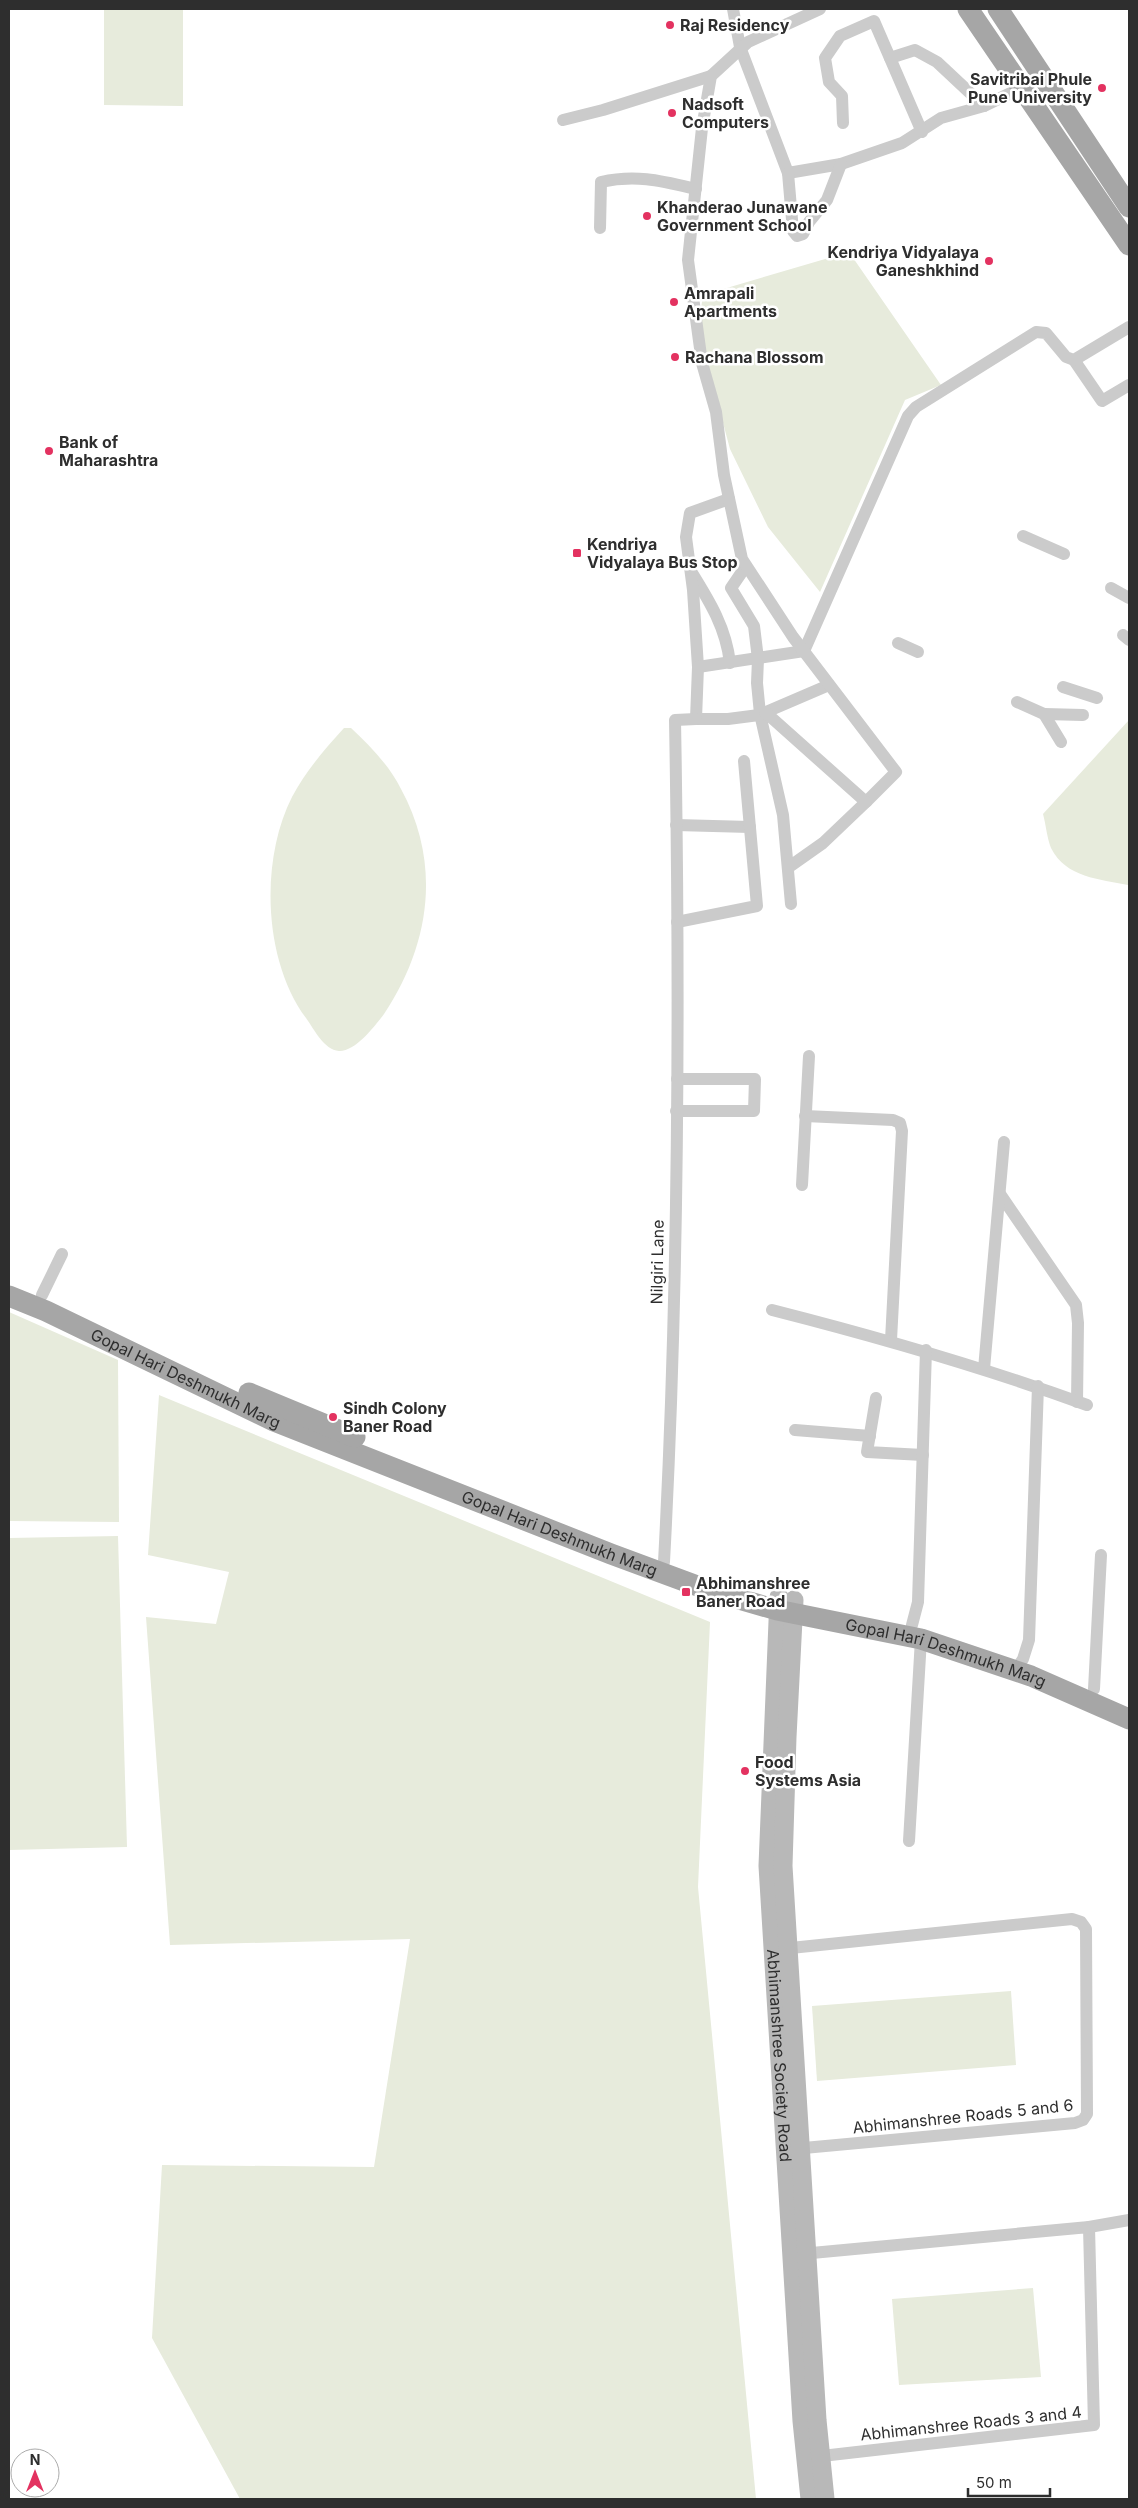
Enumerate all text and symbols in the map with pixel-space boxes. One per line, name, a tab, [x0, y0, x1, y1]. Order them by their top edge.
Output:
place label: Raj Residency	[680, 15, 790, 35]
marker: Raj Residency	[664, 19, 676, 31]
place label: Savitribai Phule Pune University	[968, 69, 1092, 107]
marker: Savitribai Phule Pune University	[1096, 82, 1108, 94]
place label: Nadsoft Computers	[682, 94, 769, 132]
marker: Nadsoft Computers	[666, 107, 678, 119]
place label: Khanderao Junawane Government School	[657, 197, 827, 235]
marker: Khanderao Junawane Government School	[641, 210, 653, 222]
place label: Kendriya Vidyalaya Ganeshkhind	[828, 242, 979, 280]
marker: Kendriya Vidyalaya Ganeshkhind	[983, 255, 995, 267]
place label: Amrapali Apartments	[684, 283, 777, 321]
marker: Amrapali Apartments	[668, 296, 680, 308]
place label: Rachana Blossom	[685, 347, 824, 367]
marker: Rachana Blossom	[669, 351, 681, 363]
place label: Bank of Maharashtra	[59, 432, 158, 470]
marker: Bank of Maharashtra	[43, 445, 55, 457]
place label: Kendriya Vidyalaya Bus Stop	[587, 534, 738, 572]
marker: Kendriya Vidyalaya Bus Stop	[571, 547, 583, 559]
street label: Nilgiri Lane	[646, 1219, 668, 1305]
street label: Gopal Hari Deshmukh Marg	[87, 1324, 283, 1433]
place label: Sindh Colony Baner Road	[343, 1398, 447, 1436]
marker: Sindh Colony Baner Road	[327, 1411, 339, 1423]
street label: Gopal Hari Deshmukh Marg	[459, 1486, 660, 1580]
place label: Abhimanshree Baner Road	[696, 1573, 810, 1611]
marker: Abhimanshree Baner Road	[680, 1586, 692, 1598]
street label: Gopal Hari Deshmukh Marg	[844, 1614, 1049, 1691]
place label: Food Systems Asia	[755, 1752, 861, 1790]
marker: Food Systems Asia	[739, 1765, 751, 1777]
street label: Abhimanshree Society Road	[763, 1948, 796, 2162]
street label: Abhimanshree Roads 5 and 6	[852, 2094, 1074, 2138]
street label: Abhimanshree Roads 3 and 4	[859, 2401, 1083, 2445]
north arrow	[10, 2448, 60, 2498]
text: N	[30, 2451, 40, 2468]
scale bar	[968, 2466, 1050, 2498]
text: 50 m	[976, 2473, 1012, 2492]

